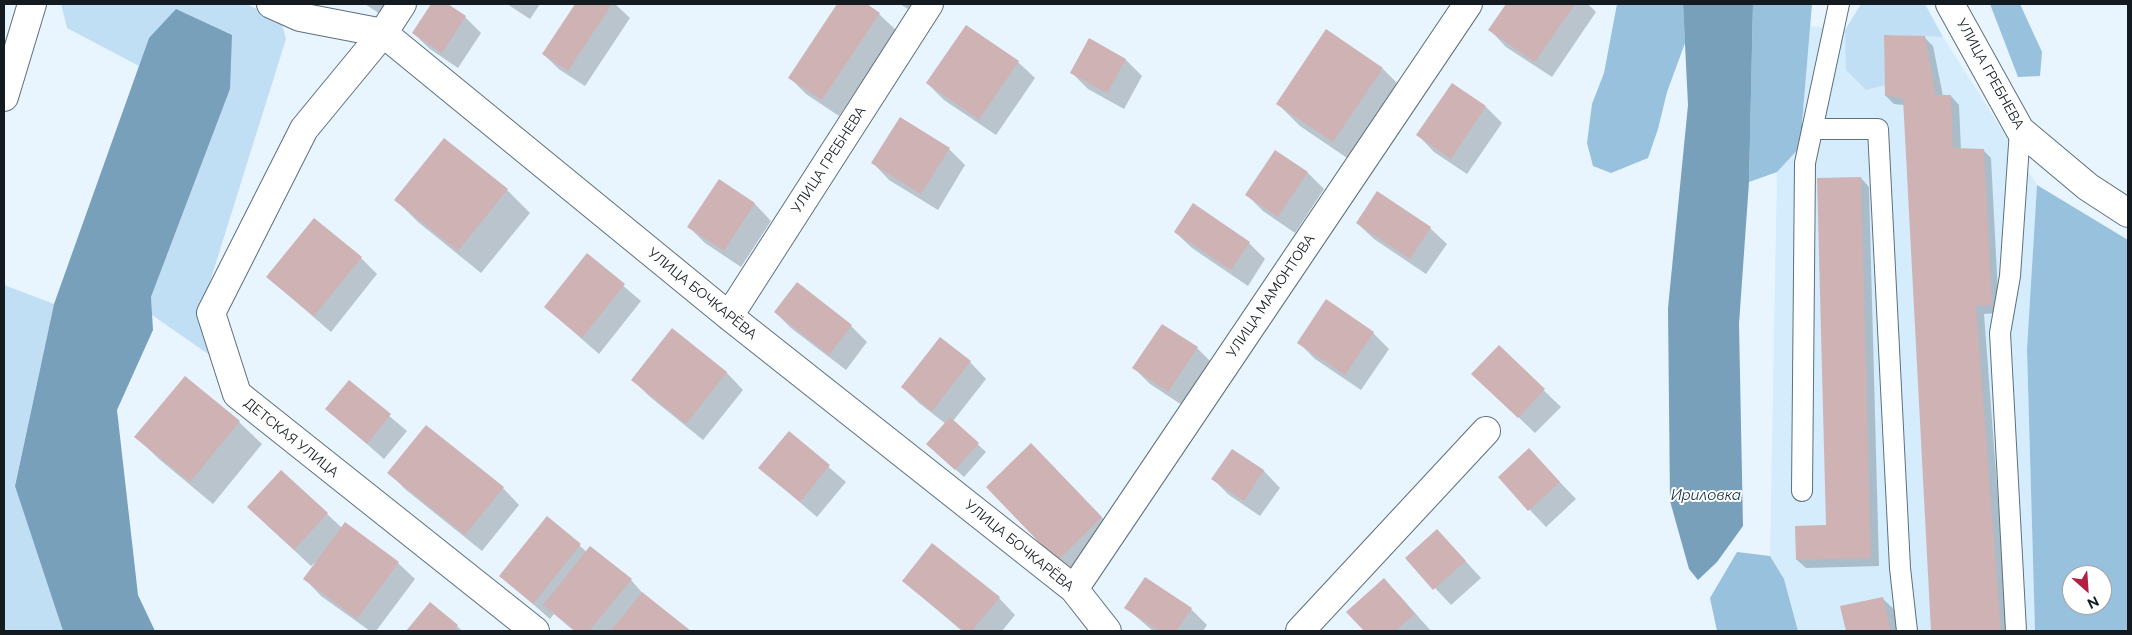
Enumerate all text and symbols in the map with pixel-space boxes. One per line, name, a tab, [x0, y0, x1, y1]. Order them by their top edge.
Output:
street label: УЛИЦА ГРЕБНЕВА	[1953, 16, 2027, 132]
street label: УЛИЦА ГРЕБНЕВА	[788, 104, 870, 216]
street label: УЛИЦА МАМОНТОВА	[1224, 231, 1318, 361]
street label: УЛИЦА БОЧКАРЁВА	[644, 245, 760, 343]
street label: ДЕТСКАЯ УЛИЦА	[240, 395, 342, 481]
water label: Ириловка	[1671, 486, 1741, 504]
street label: УЛИЦА БОЧКАРЁВА	[961, 497, 1077, 595]
north arrow	[2062, 565, 2112, 615]
text: N	[2085, 593, 2101, 612]

